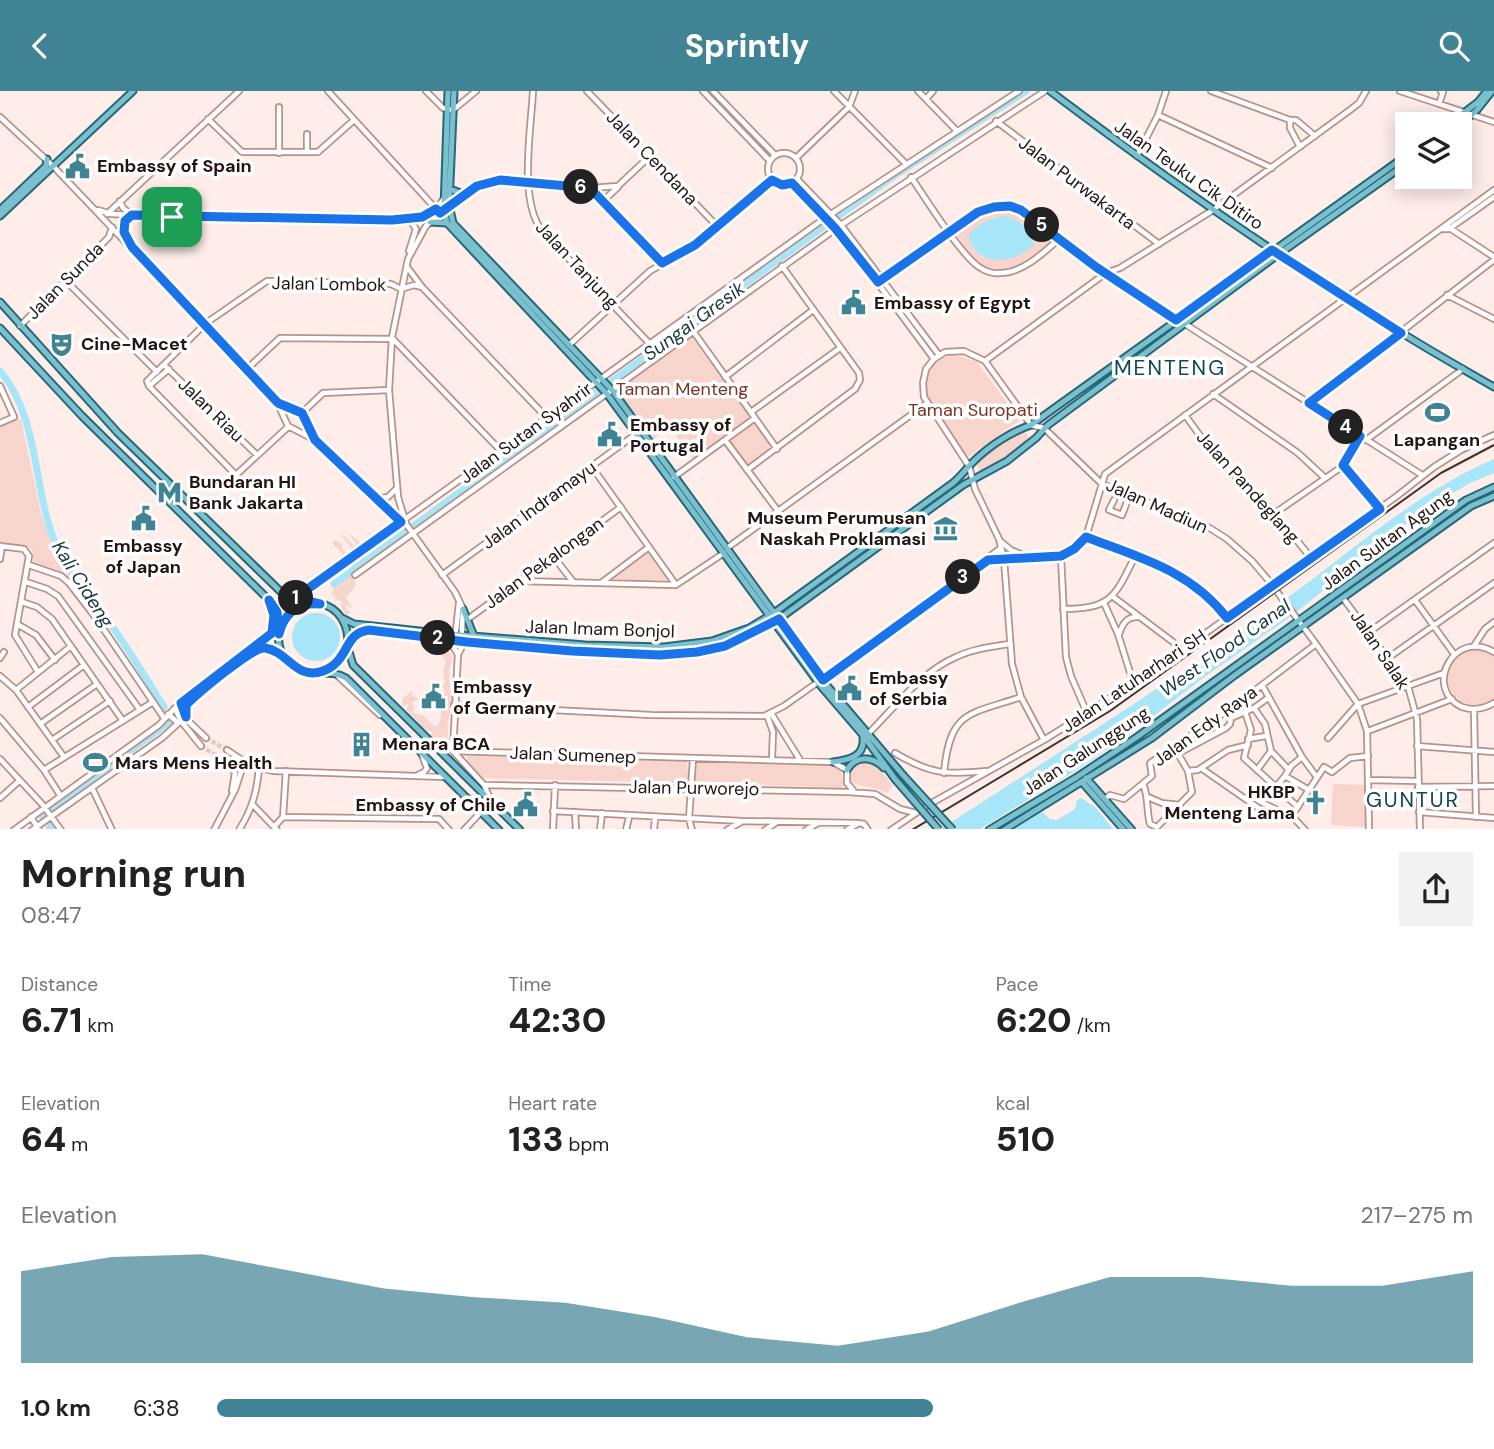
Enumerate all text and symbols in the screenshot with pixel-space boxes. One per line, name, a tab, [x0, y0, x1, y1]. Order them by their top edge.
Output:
text: Sprintly	[685, 25, 809, 67]
icon: back	[21, 27, 59, 65]
icon: search	[1435, 27, 1473, 65]
street label: Jalan Cendana	[601, 106, 703, 210]
map controls	[1395, 112, 1472, 189]
button: layers	[1395, 112, 1472, 189]
street label: Jalan Teuku Cik Ditiro	[1110, 114, 1268, 236]
street label: Jalan Purwakarta	[1014, 131, 1140, 235]
public building icon: Embassy of Spain	[63, 152, 91, 180]
place label: Embassy of Spain	[97, 154, 252, 178]
pin: 6	[564, 169, 598, 205]
text: 6	[574, 174, 587, 199]
pin	[142, 187, 202, 247]
icon: arrive	[153, 198, 191, 236]
pin: 5	[1024, 207, 1060, 243]
text: 5	[1036, 212, 1047, 237]
street label: Jalan Tanjung	[530, 216, 624, 314]
street label: Jalan Sunda	[21, 237, 109, 325]
street label: Jalan Lombok	[272, 271, 386, 297]
water label: Sungai Gresik	[638, 276, 750, 366]
public building icon: Embassy of Egypt	[840, 289, 868, 317]
place label: Embassy of Egypt	[874, 291, 1031, 315]
theatre icon: Cine-Macet	[47, 330, 75, 358]
place label: Cine-Macet	[81, 332, 187, 356]
district label: MENTENG	[1114, 354, 1226, 382]
street label: Jalan Riau	[173, 373, 249, 447]
street label: Jalan Sutan Syahrir	[455, 377, 597, 489]
park label: Taman Menteng	[616, 377, 748, 401]
park label: Taman Suropati	[908, 398, 1038, 422]
sports icon: Lapangan	[1423, 399, 1451, 427]
pin: 4	[1328, 409, 1364, 445]
place label: Embassy of Portugal	[630, 413, 731, 458]
text: 4	[1339, 414, 1352, 439]
public building icon: Embassy of Portugal	[596, 421, 624, 449]
street label: Jalan Pandeglang	[1191, 426, 1305, 548]
place label: Lapangan	[1394, 428, 1480, 452]
street label: Jalan Indramayu	[477, 455, 601, 555]
place label: Bundaran HI Bank Jakarta	[189, 470, 303, 515]
street label: Jalan Madiun	[1102, 473, 1212, 539]
metro station icon: Bundaran HI Bank Jakarta	[155, 478, 183, 506]
street label: Jalan Sultan Agung	[1316, 484, 1458, 596]
public building icon: Embassy of Japan	[129, 505, 157, 533]
place label: Museum Perumusan Naskah Proklamasi	[747, 506, 926, 551]
street label: Jalan Pekalongan	[480, 512, 608, 614]
museum icon: Museum Perumusan Naskah Proklamasi	[932, 514, 960, 542]
place label: Embassy of Japan	[103, 534, 183, 579]
water label: Kali Cideng	[46, 536, 120, 632]
pin: 3	[946, 559, 981, 595]
text: 3	[957, 564, 968, 589]
pin: 1	[278, 581, 314, 615]
text: 1	[292, 585, 299, 610]
water label: West Flood Canal	[1155, 593, 1296, 702]
street label: Jalan Salak	[1345, 606, 1415, 694]
street label: Jalan Imam Bonjol	[525, 614, 675, 644]
pin: 2	[420, 621, 456, 655]
street label: Jalan Latuharhari SH	[1057, 624, 1211, 738]
text: 2	[432, 625, 443, 650]
place label: Embassy of Serbia	[869, 666, 948, 711]
public building icon: Embassy of Serbia	[835, 674, 863, 702]
place label: Embassy of Germany	[453, 675, 556, 720]
street label: Jalan Edy Raya	[1148, 680, 1262, 772]
public building icon: Embassy of Germany	[419, 683, 447, 711]
street label: Jalan Galunggung	[1018, 701, 1154, 801]
building icon: Menara BCA	[348, 730, 376, 758]
place label: Menara BCA	[382, 732, 490, 756]
street label: Jalan Sumenep	[509, 741, 637, 769]
sports icon: Mars Mens Health	[81, 749, 109, 777]
place label: Mars Mens Health	[115, 751, 272, 775]
street label: Jalan Purworejo	[628, 775, 760, 801]
place label: HKBP Menteng Lama	[1165, 780, 1295, 825]
district label: GUNTUR	[1366, 786, 1460, 814]
church icon: HKBP Menteng Lama	[1301, 788, 1329, 816]
public building icon: Embassy of Chile	[512, 791, 540, 819]
place label: Embassy of Chile	[356, 793, 506, 817]
text: Morning run	[21, 849, 246, 899]
button: share	[1399, 852, 1473, 926]
text: 08:47	[21, 900, 82, 930]
text: Distance	[21, 972, 98, 997]
text: Time	[508, 972, 551, 997]
text: Pace	[996, 972, 1038, 997]
text: 6.71	[21, 997, 82, 1043]
text: 42:30	[508, 997, 606, 1043]
text: 6:20	[996, 997, 1072, 1043]
text: km	[82, 1013, 114, 1038]
text: /km	[1072, 1013, 1111, 1038]
text: Elevation	[21, 1091, 100, 1116]
text: Heart rate	[508, 1091, 597, 1116]
text: kcal	[996, 1091, 1030, 1116]
text: 64	[21, 1116, 66, 1162]
text: 133	[508, 1116, 564, 1162]
text: 510	[996, 1116, 1055, 1162]
text: m	[66, 1132, 88, 1157]
text: bpm	[564, 1132, 609, 1157]
text: Elevation	[21, 1200, 117, 1230]
text: 217–275 m	[1361, 1200, 1473, 1230]
text: 1.0 km	[21, 1393, 91, 1423]
text: 6:38	[133, 1393, 180, 1423]

